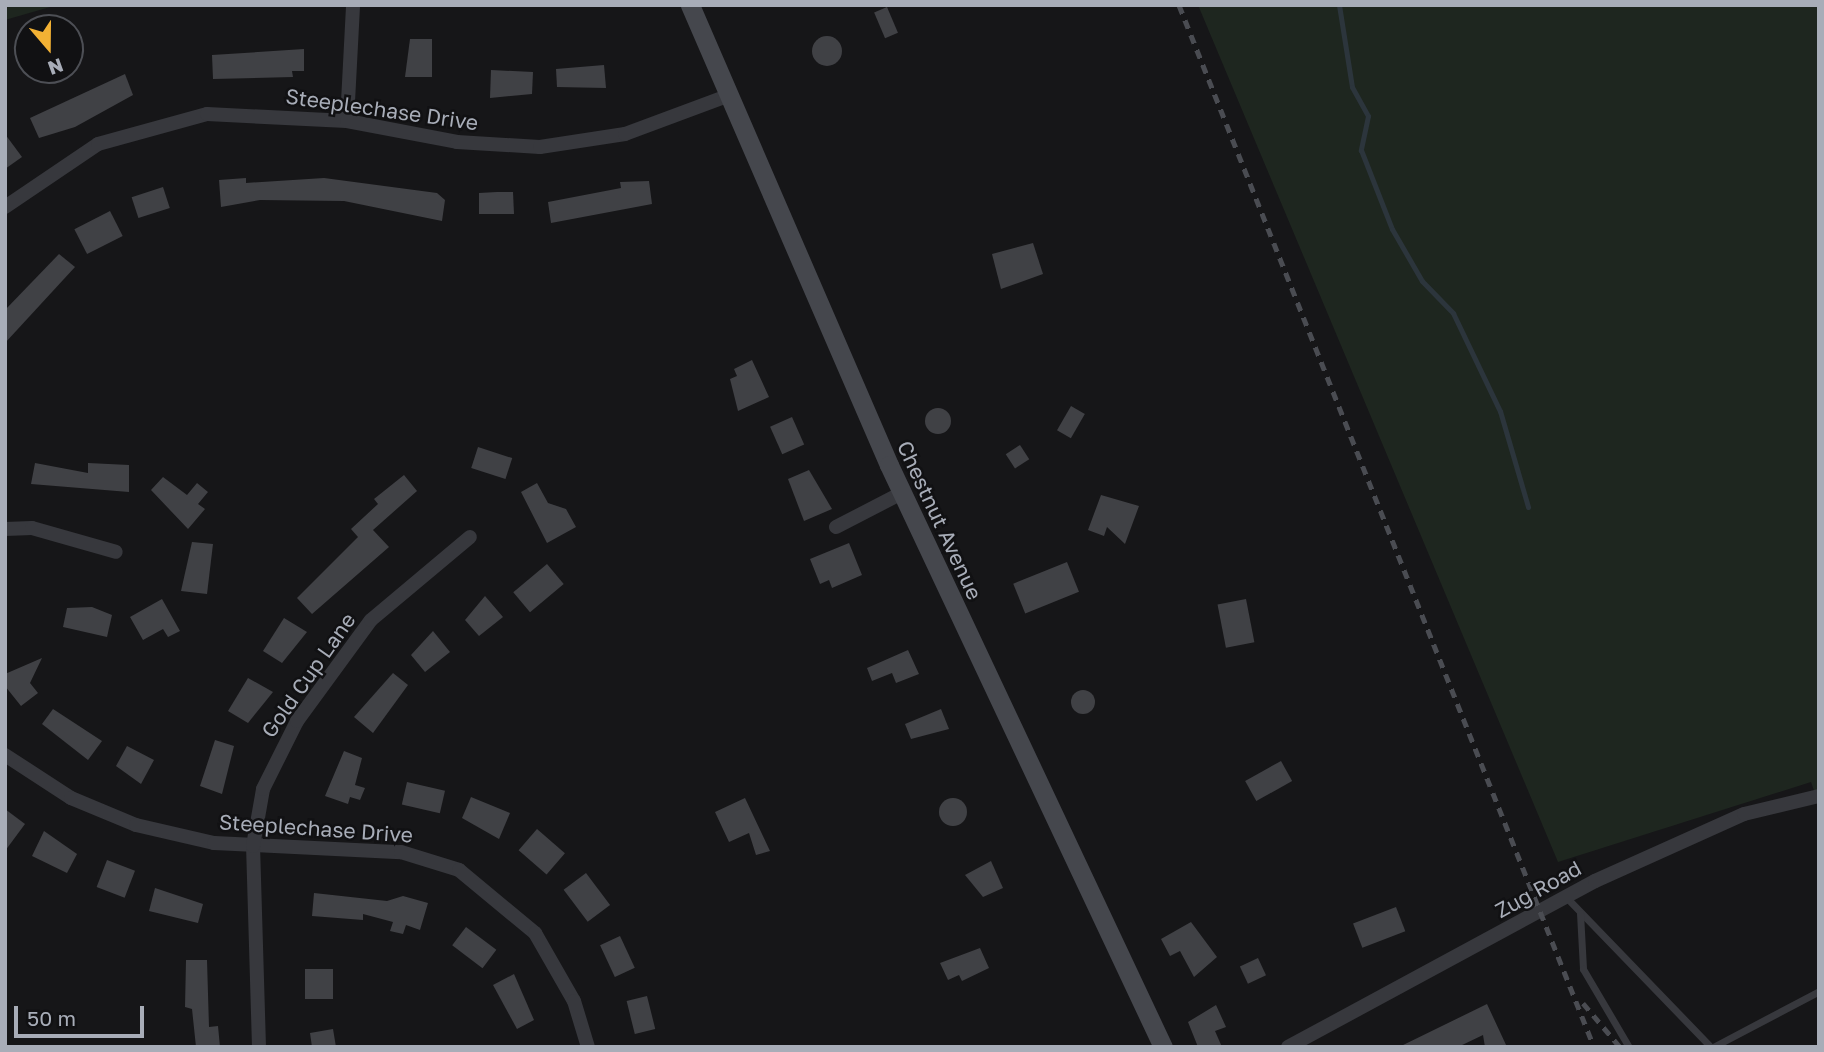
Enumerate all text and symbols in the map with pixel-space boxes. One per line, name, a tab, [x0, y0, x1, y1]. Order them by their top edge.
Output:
north arrow	[14, 14, 84, 84]
text: N	[45, 54, 66, 81]
street label: Steeplechase Drive	[284, 83, 480, 135]
street label: Chestnut Avenue	[892, 437, 988, 603]
street label: Gold Cup Lane	[256, 608, 360, 742]
street label: Steeplechase Drive	[218, 809, 414, 847]
street label: Zug Road	[1491, 855, 1585, 923]
scale bar	[18, 992, 147, 1036]
text: 50 m	[27, 1005, 76, 1031]

